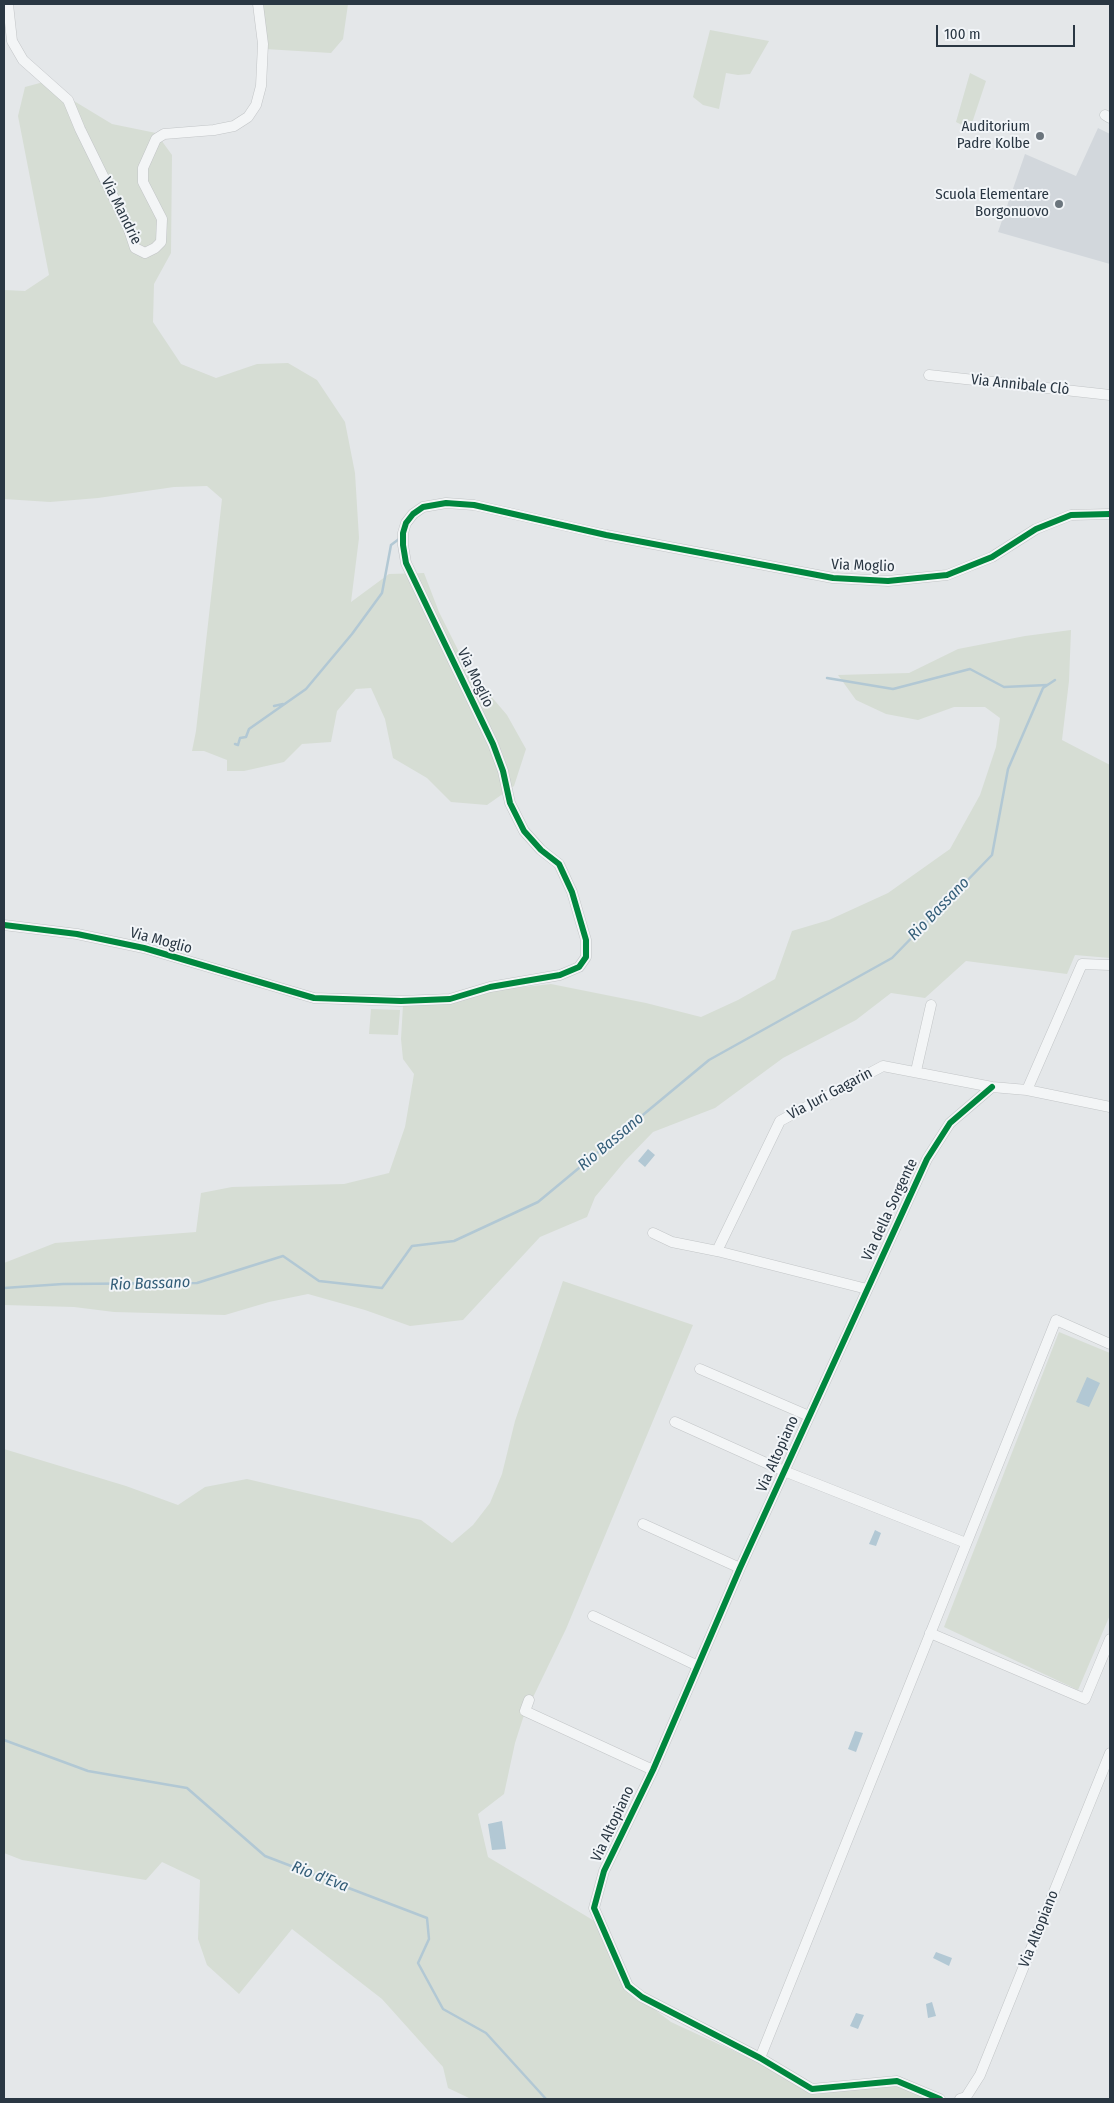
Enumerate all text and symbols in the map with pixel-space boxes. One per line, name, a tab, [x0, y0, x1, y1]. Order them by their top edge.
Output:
scale bar	[939, 15, 1078, 47]
text: 100 m	[944, 25, 981, 43]
place label: Auditorium Padre Kolbe	[957, 118, 1030, 153]
marker: Auditorium Padre Kolbe	[1034, 130, 1046, 142]
street label: Via Mandrie	[97, 174, 145, 248]
place label: Scuola Elementare Borgonuovo	[935, 186, 1049, 221]
marker: Scuola Elementare Borgonuovo	[1053, 198, 1065, 210]
street label: Via Annibale Clò	[970, 371, 1070, 399]
street label: Via Moglio	[831, 556, 895, 576]
street label: Via Moglio	[453, 646, 497, 710]
water label: Rio Bassano	[904, 873, 974, 945]
street label: Via Moglio	[128, 924, 194, 958]
street label: Via Juri Gagarin	[784, 1064, 876, 1124]
water label: Rio Bassano	[574, 1109, 648, 1175]
street label: Via della Sorgente	[858, 1156, 922, 1264]
water label: Rio Bassano	[110, 1273, 190, 1295]
street label: Via Altopiano	[753, 1413, 803, 1495]
street label: Via Altopiano	[588, 1783, 638, 1865]
water label: Rio d'Eva	[289, 1857, 351, 1897]
street label: Via Altopiano	[1015, 1888, 1063, 1970]

